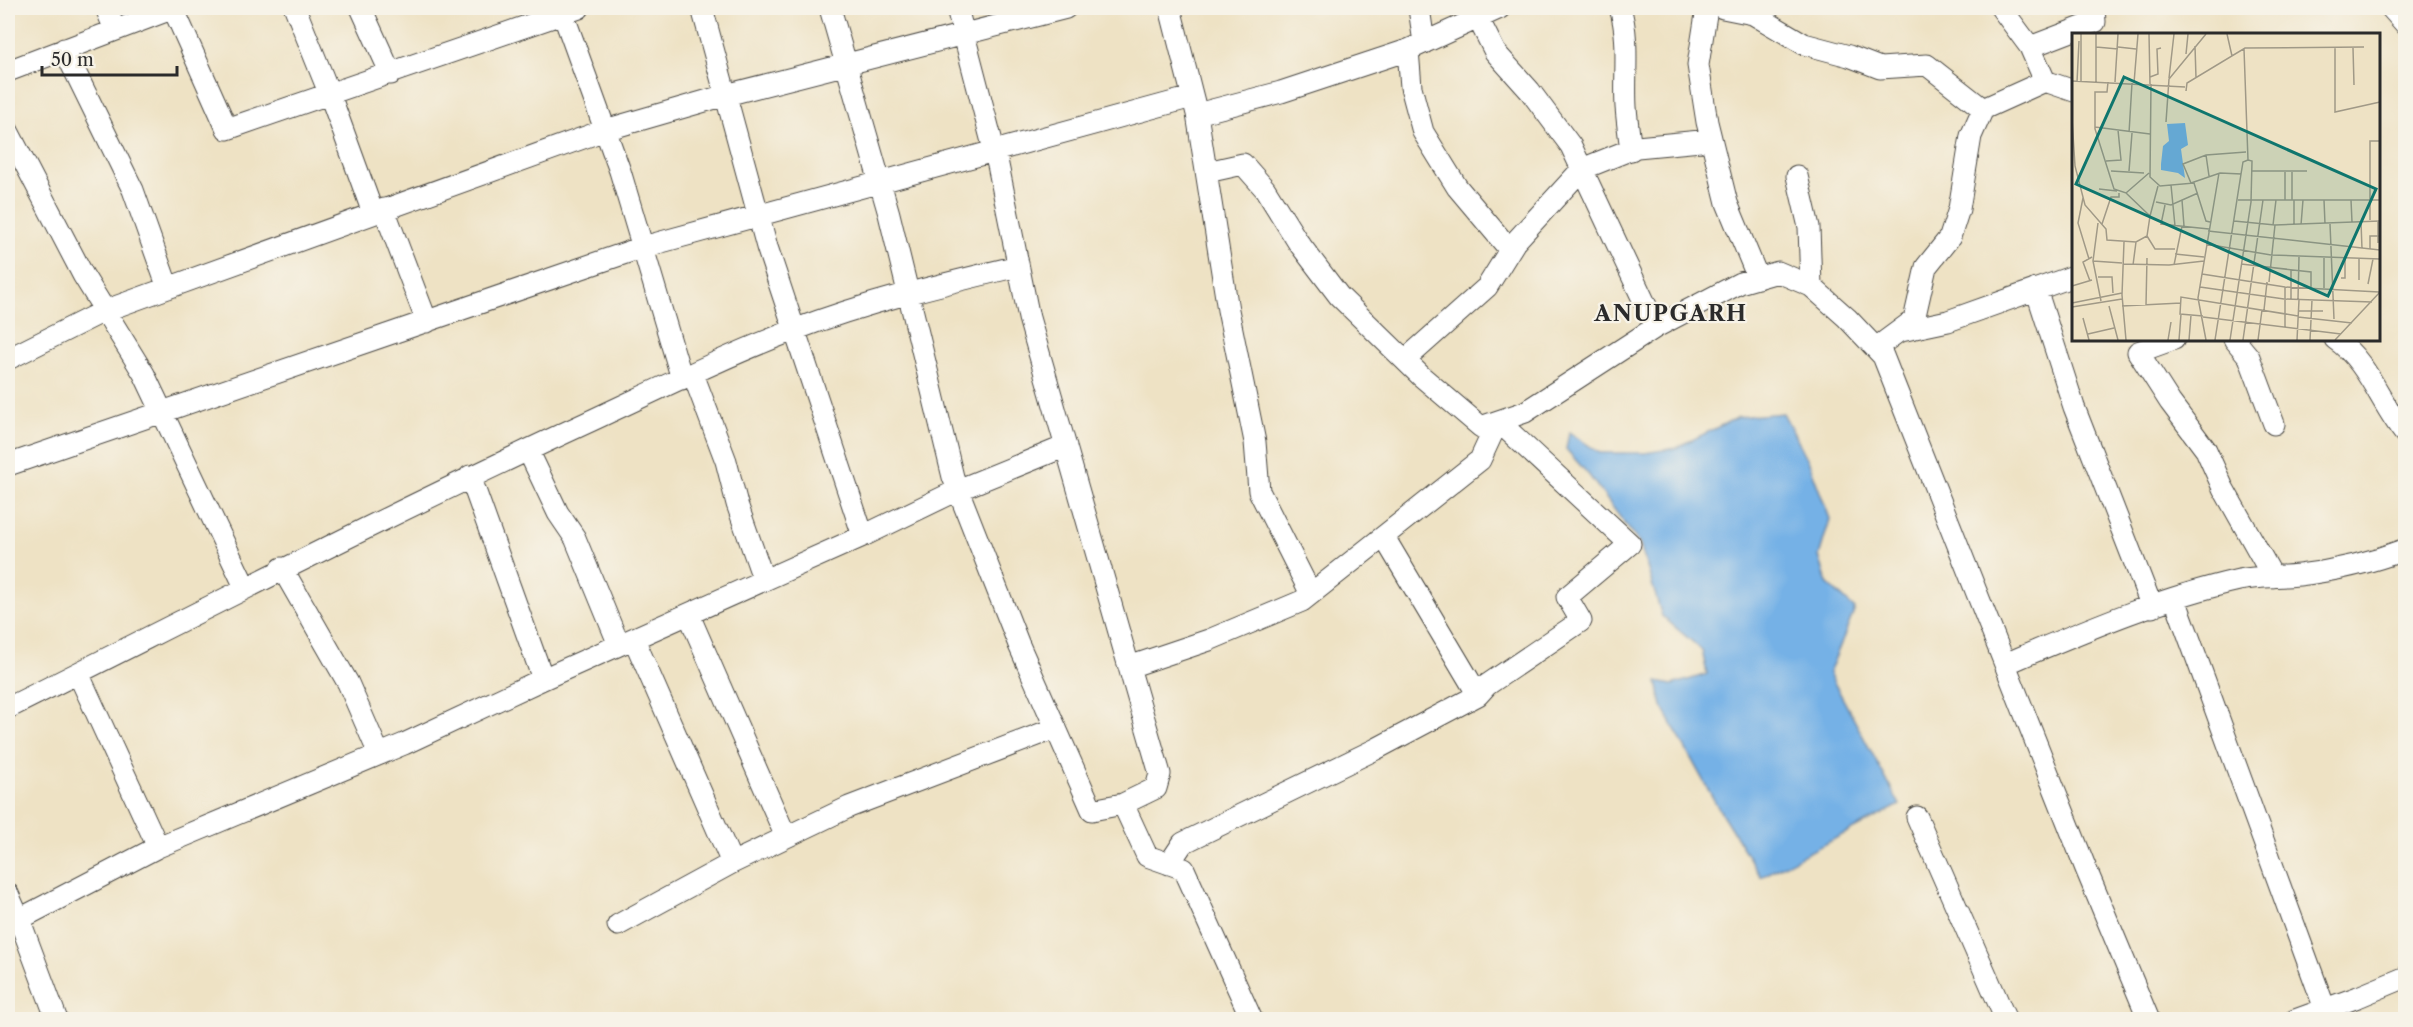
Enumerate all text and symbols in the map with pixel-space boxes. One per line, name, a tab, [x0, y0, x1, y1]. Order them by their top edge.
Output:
inset map	[2072, 33, 2380, 340]
scale bar	[42, 39, 177, 77]
text: 50 m	[51, 49, 94, 71]
district label: ANUPGARH	[1593, 300, 1748, 327]

